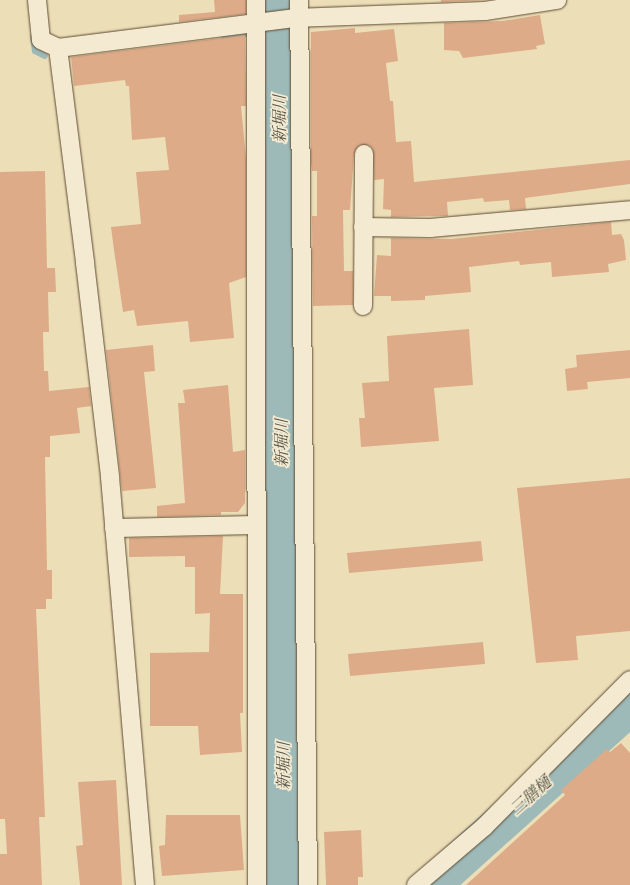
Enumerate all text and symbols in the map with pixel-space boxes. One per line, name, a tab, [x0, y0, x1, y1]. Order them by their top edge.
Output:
water label: 新堀川	[270, 95, 290, 143]
water label: 新堀川	[272, 419, 292, 467]
water label: 新堀川	[274, 742, 294, 790]
water label: 三膳樋	[507, 773, 555, 819]

